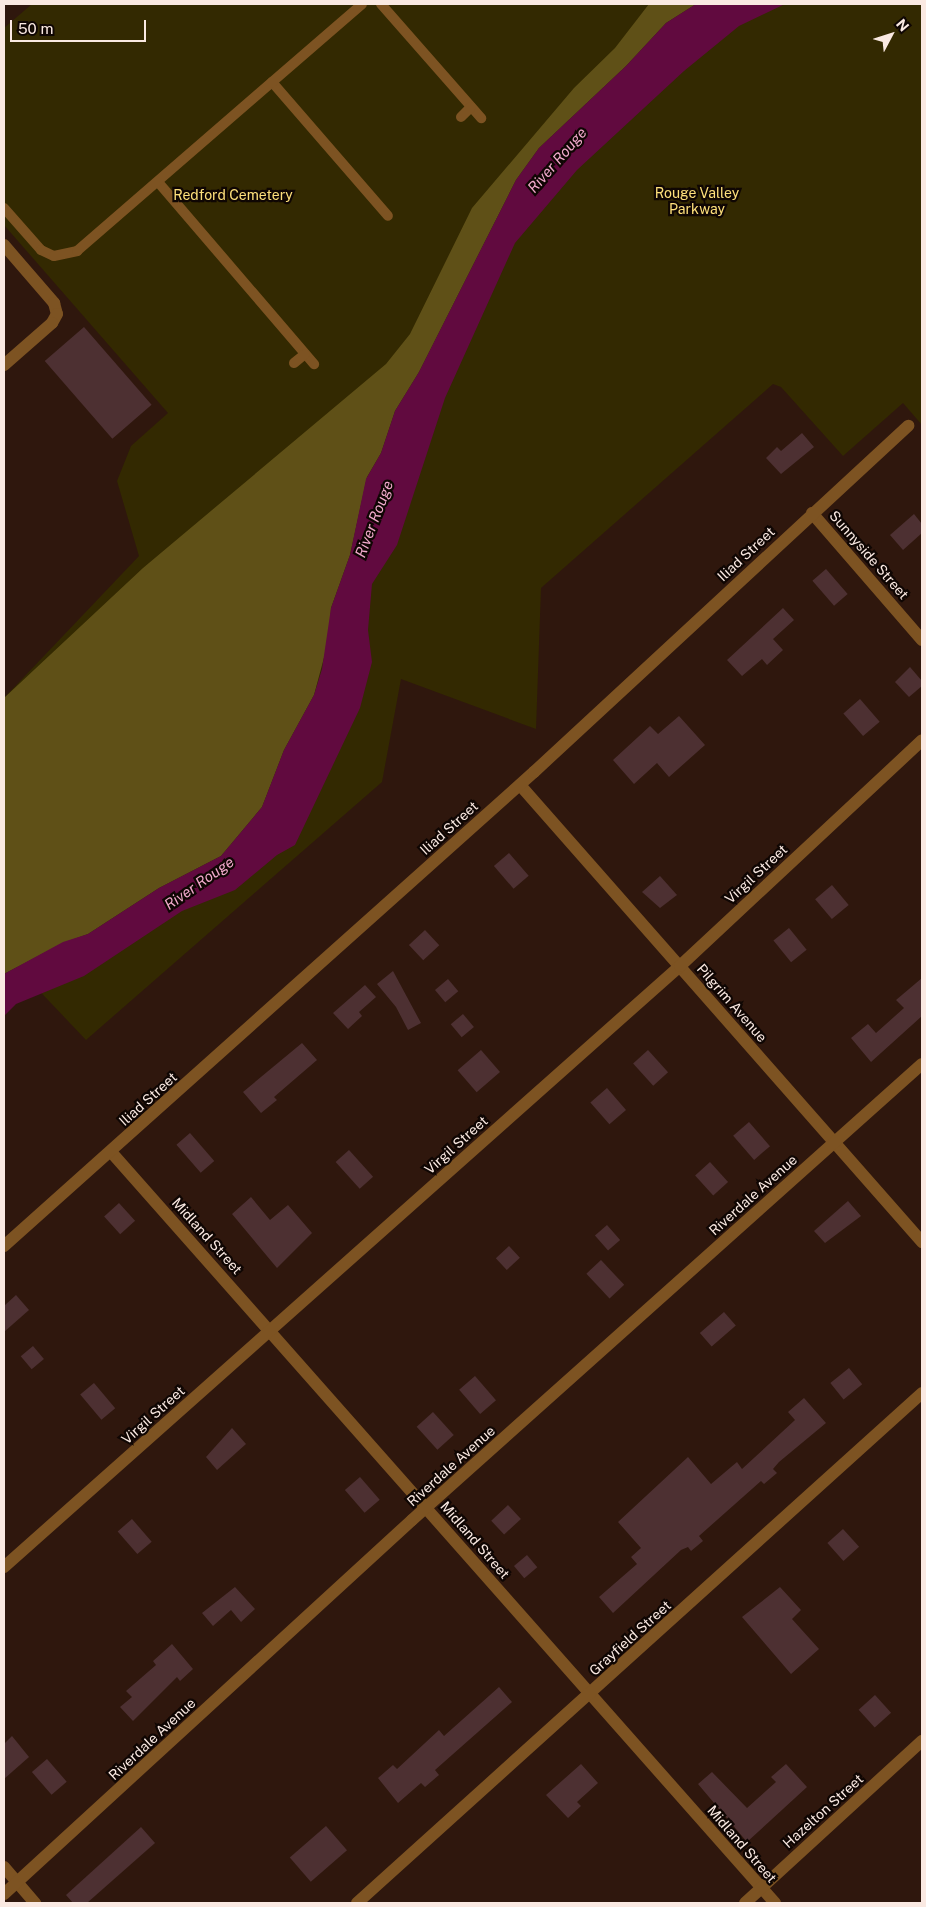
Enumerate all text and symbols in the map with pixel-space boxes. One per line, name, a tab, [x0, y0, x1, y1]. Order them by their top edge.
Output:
scale bar	[12, 10, 149, 42]
north arrow	[866, 10, 916, 60]
text: N	[893, 16, 912, 35]
text: 50 m	[18, 20, 53, 37]
water label: River Rouge	[524, 124, 590, 196]
park label: Rouge Valley Parkway	[655, 185, 739, 218]
park label: Redford Cemetery	[173, 187, 293, 203]
water label: River Rouge	[351, 478, 397, 560]
street label: Sunnyside Street	[826, 507, 912, 603]
street label: Iliad Street	[714, 523, 778, 585]
street label: Iliad Street	[417, 798, 481, 858]
street label: Virgil Street	[721, 841, 791, 907]
water label: River Rouge	[161, 852, 237, 914]
street label: Pilgrim Avenue	[693, 960, 771, 1046]
street label: Iliad Street	[116, 1069, 180, 1129]
street label: Virgil Street	[421, 1112, 491, 1178]
street label: Riverdale Avenue	[706, 1151, 800, 1239]
street label: Midland Street	[168, 1194, 246, 1278]
street label: Virgil Street	[118, 1382, 188, 1448]
street label: Riverdale Avenue	[404, 1422, 498, 1510]
street label: Midland Street	[437, 1498, 513, 1582]
street label: Grayfield Street	[586, 1597, 674, 1679]
street label: Riverdale Avenue	[105, 1695, 199, 1783]
street label: Hazelton Street	[779, 1771, 867, 1851]
street label: Midland Street	[704, 1802, 780, 1886]

